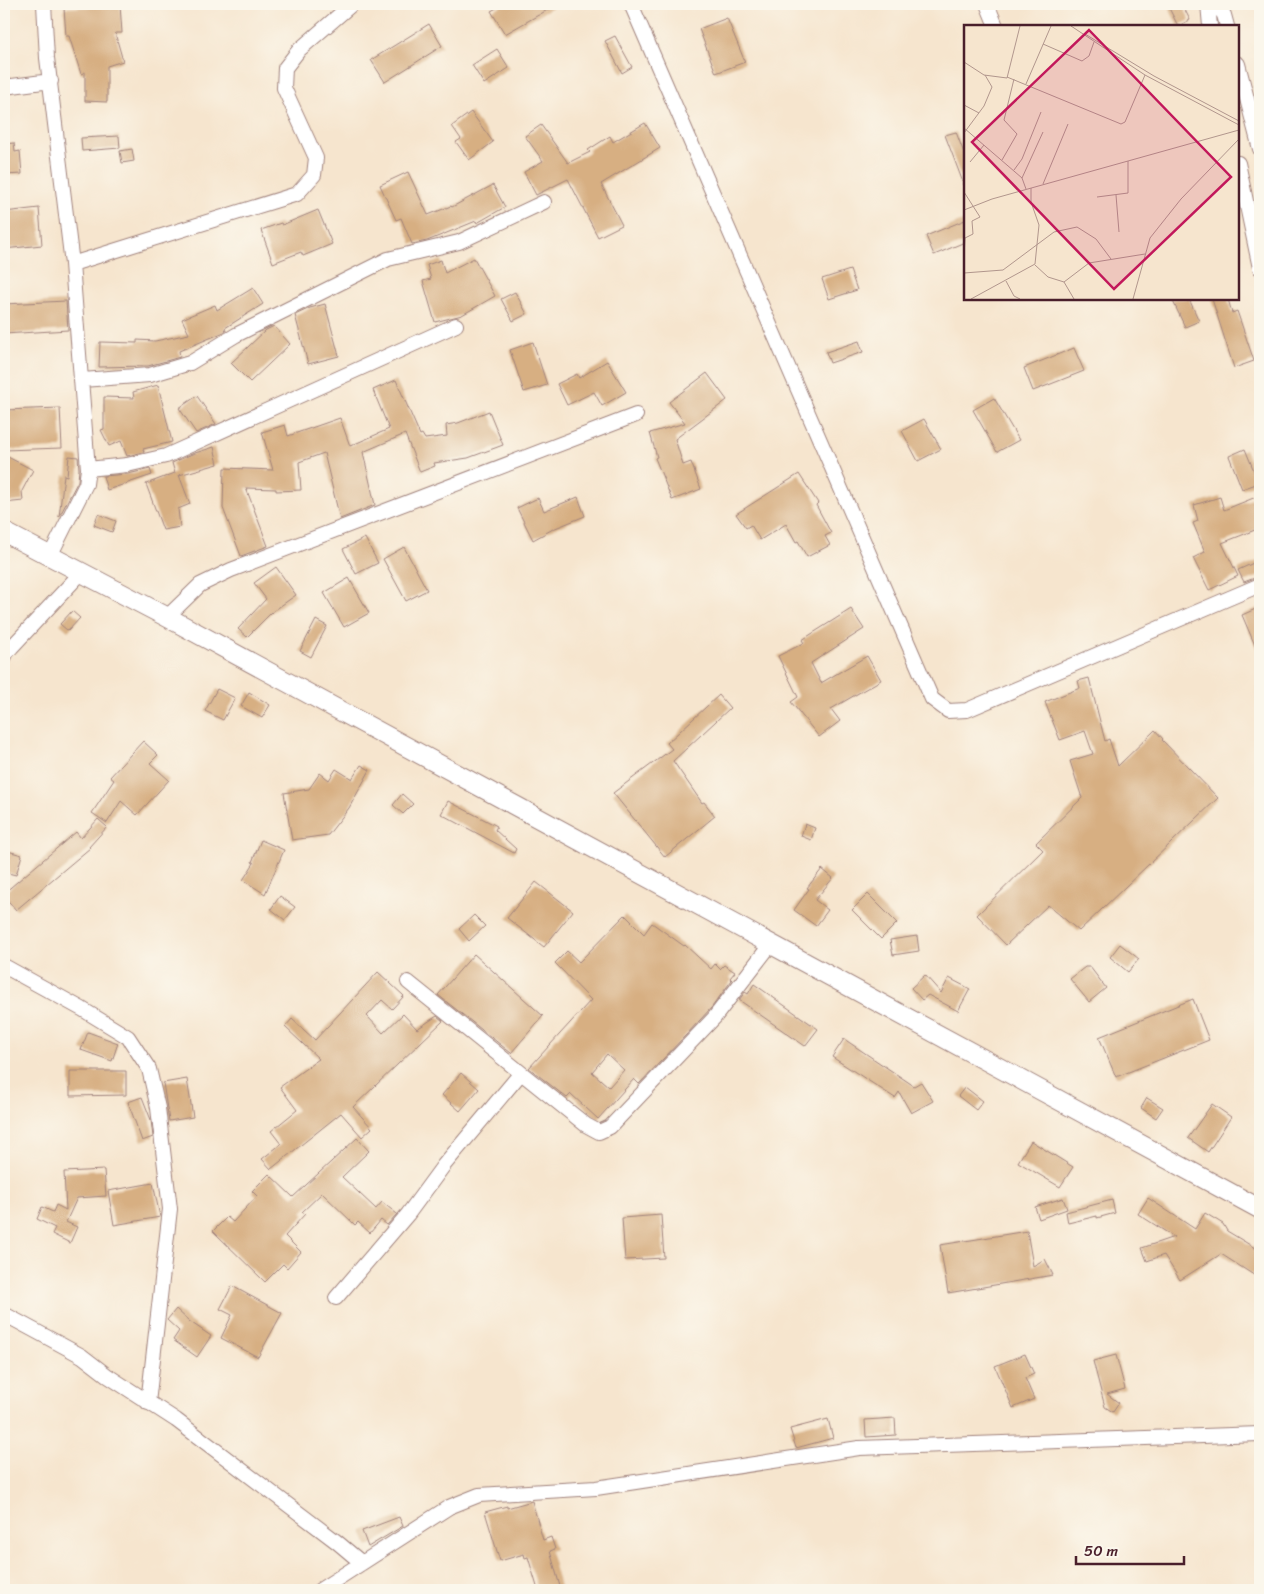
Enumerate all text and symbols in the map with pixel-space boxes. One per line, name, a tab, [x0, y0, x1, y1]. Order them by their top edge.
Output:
inset map	[964, 25, 1239, 300]
scale bar	[1076, 1534, 1184, 1566]
text: 50 m	[1084, 1538, 1119, 1564]

